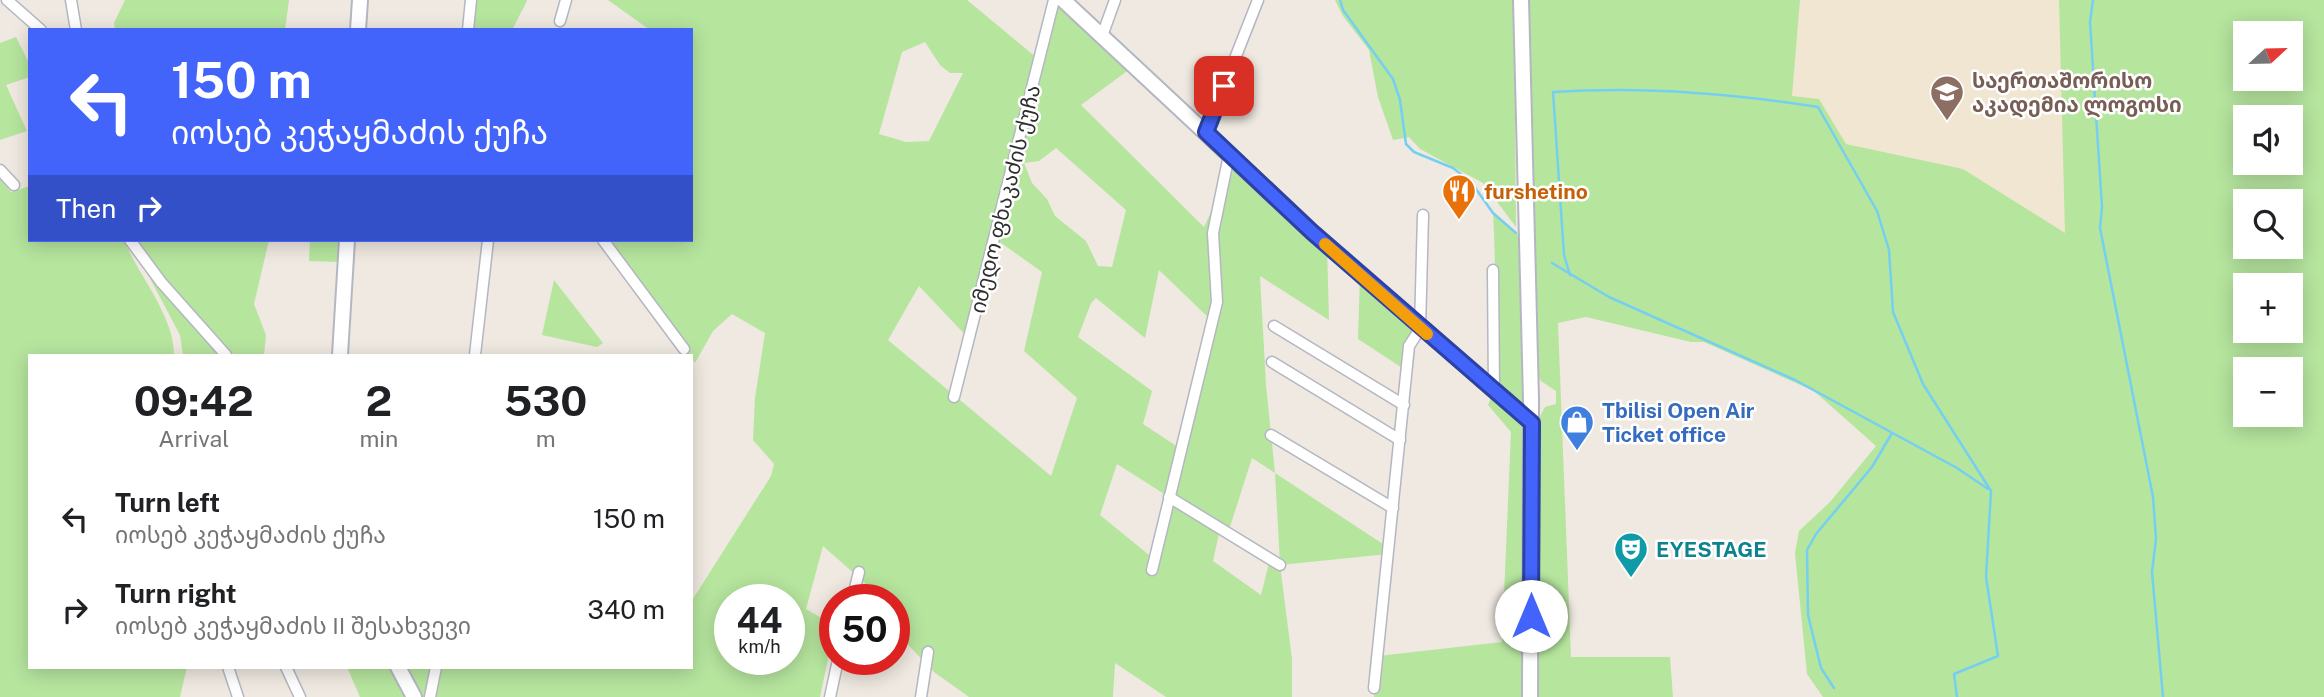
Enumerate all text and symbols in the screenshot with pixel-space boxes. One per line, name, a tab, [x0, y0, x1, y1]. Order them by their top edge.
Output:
north arrow	[2233, 21, 2303, 91]
map controls	[2233, 21, 2303, 427]
text: 150 m	[171, 51, 312, 109]
icon: left	[56, 56, 147, 147]
pin	[1194, 56, 1254, 116]
icon: arrive	[1205, 67, 1243, 105]
place label: საერთაშორისო აკადემია ლოგოსი	[1972, 68, 2182, 118]
school or university icon: საერთაშორისო აკადემია ლოგოსი	[1928, 73, 1966, 122]
street label: იმედო ფხაკაძის ქუჩა	[965, 82, 1046, 316]
button: sound	[2233, 105, 2303, 175]
text: იოსებ კეჭაყმაძის ქუჩა	[171, 114, 548, 151]
restaurant icon: furshetino	[1440, 172, 1478, 221]
place label: furshetino	[1484, 179, 1588, 204]
icon: right	[130, 189, 168, 227]
button: search	[2233, 189, 2303, 259]
text: Then	[56, 193, 116, 224]
button: +	[2233, 273, 2303, 343]
button: −	[2233, 357, 2303, 427]
text: 09:42	[134, 376, 254, 425]
text: 2	[366, 376, 392, 425]
text: 530	[504, 376, 587, 425]
place label: Tbilisi Open Air Ticket office	[1602, 398, 1755, 447]
shop icon: Tbilisi Open Air Ticket office	[1558, 403, 1596, 452]
text: Arrival	[158, 425, 229, 452]
text: min	[359, 425, 398, 452]
text: m	[536, 425, 556, 452]
text: Turn left	[115, 487, 220, 518]
icon: left	[56, 500, 94, 538]
text: 150 m	[593, 503, 665, 534]
text: იოსებ კეჭაყმაძის ქუჩა	[115, 521, 386, 548]
theatre icon: EYESTAGE	[1612, 530, 1650, 579]
place label: EYESTAGE	[1656, 537, 1767, 562]
text: Turn right	[115, 578, 237, 609]
position arrow	[1494, 579, 1568, 653]
speed limit sign: 50	[819, 584, 910, 675]
icon: right	[56, 591, 94, 629]
text: 340 m	[588, 594, 665, 625]
text: 44	[737, 600, 782, 641]
text: იოსებ კეჭაყმაძის II შესახვევი	[115, 612, 471, 639]
text: km/h	[738, 636, 781, 657]

